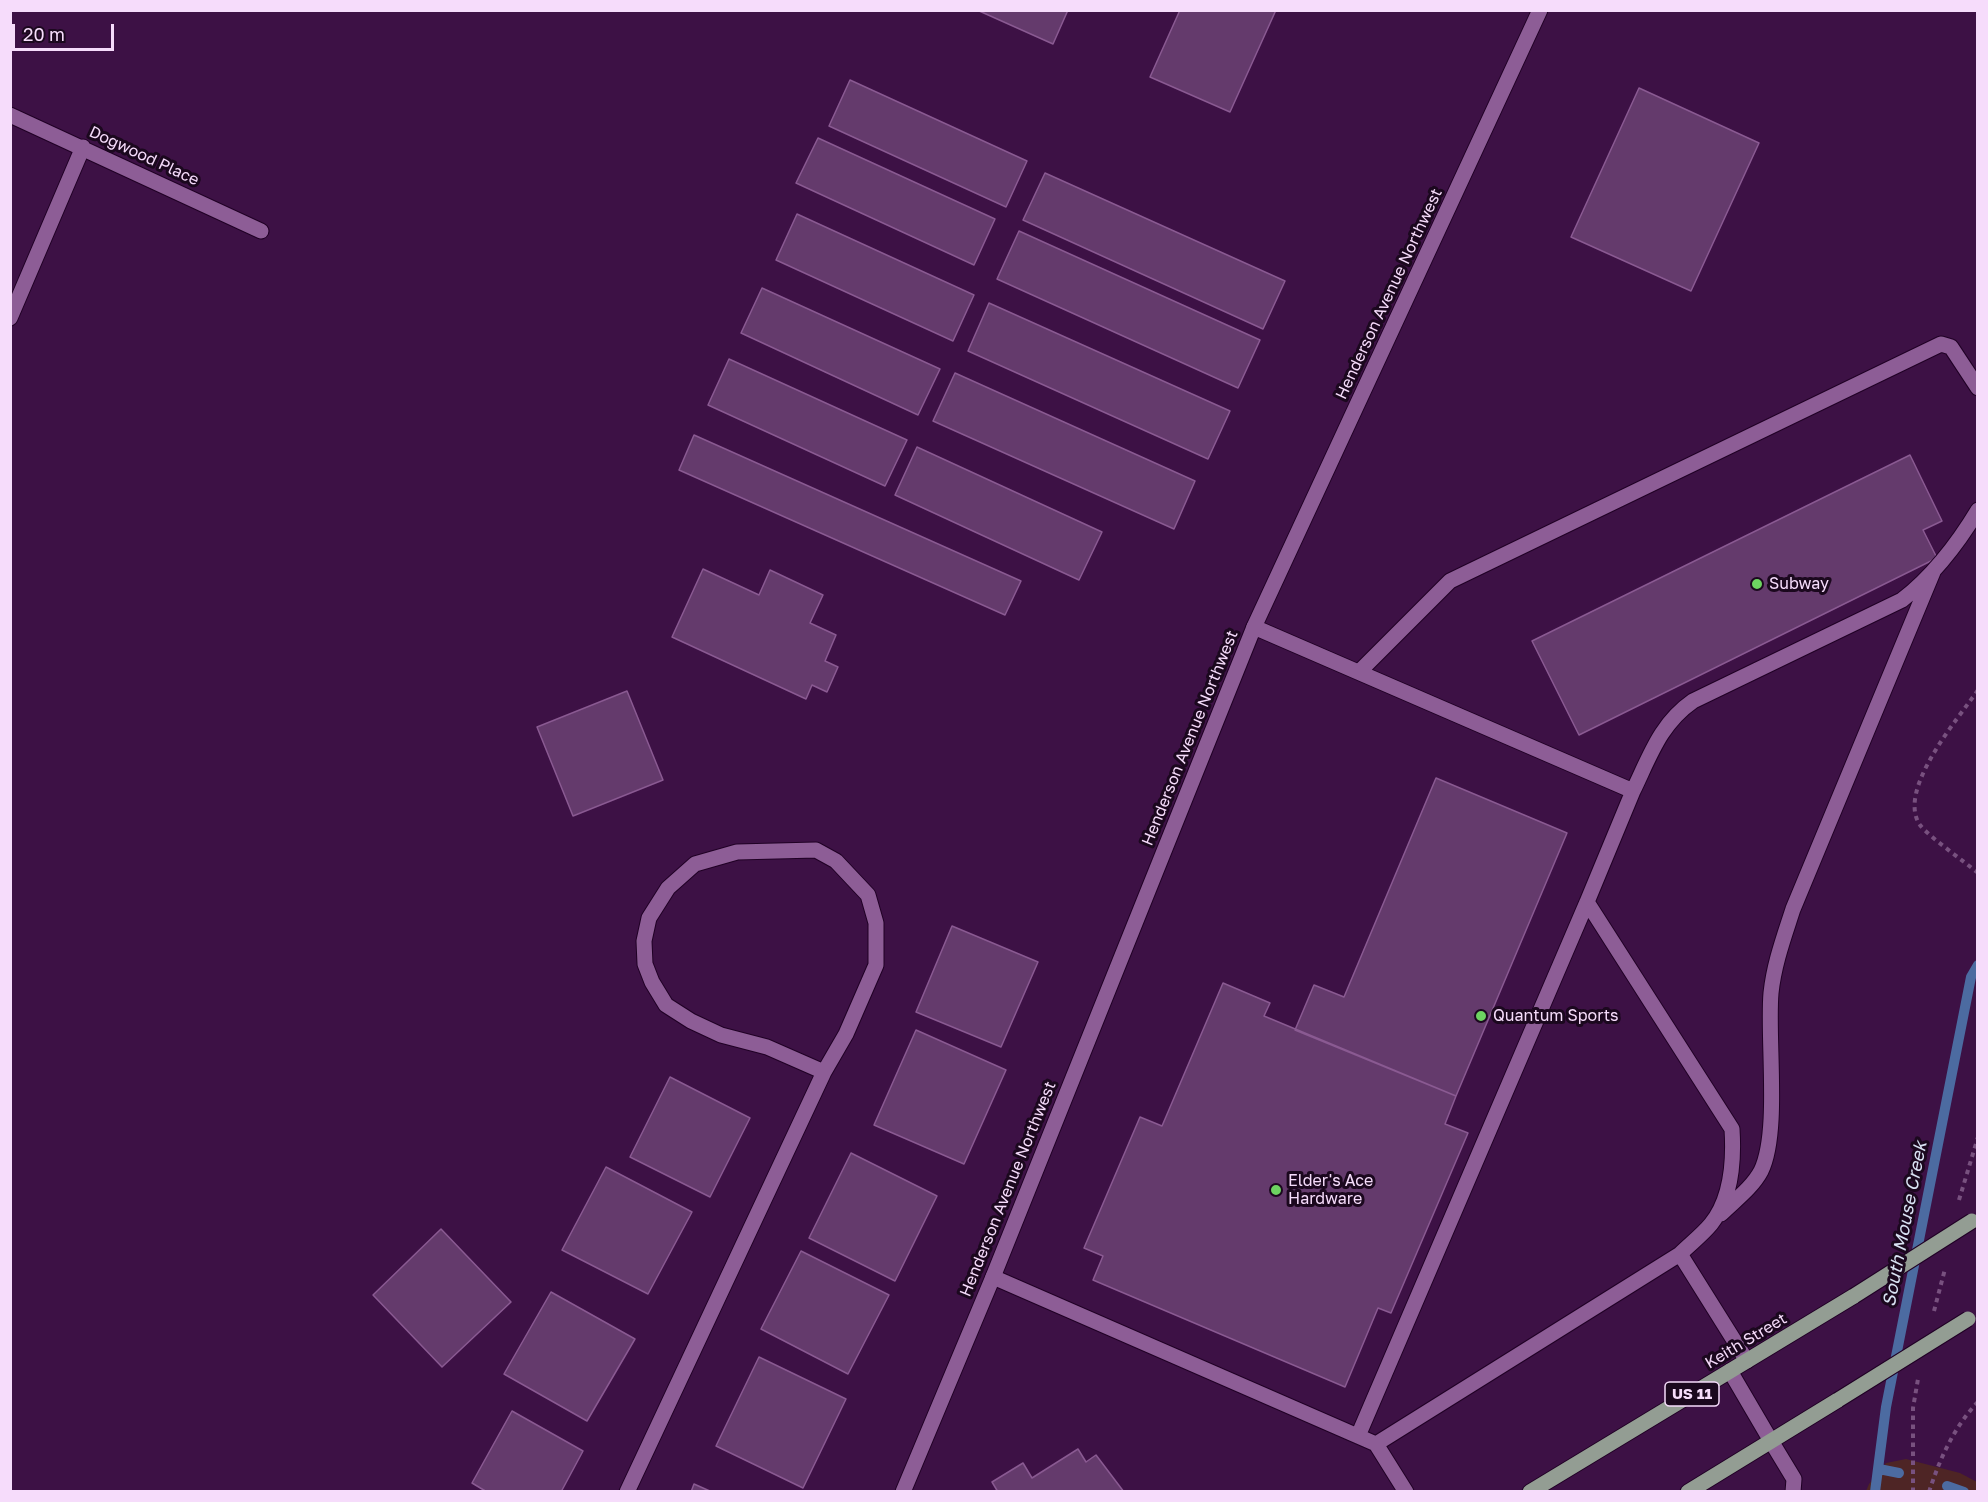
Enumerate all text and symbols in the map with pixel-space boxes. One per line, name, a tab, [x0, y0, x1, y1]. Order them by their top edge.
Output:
scale bar	[15, 12, 117, 50]
text: 20 m	[23, 23, 65, 45]
street label: Dogwood Place	[86, 122, 202, 190]
street label: Henderson Avenue Northwest	[1332, 186, 1446, 402]
place label: Subway	[1769, 574, 1829, 594]
marker: Subway	[1750, 577, 1764, 591]
street label: Henderson Avenue Northwest	[1138, 628, 1242, 848]
place label: Quantum Sports	[1493, 1006, 1619, 1026]
marker: Quantum Sports	[1474, 1009, 1488, 1023]
street label: Henderson Avenue Northwest	[956, 1079, 1060, 1299]
water label: South Mouse Creek	[1878, 1140, 1932, 1308]
place label: Elder's Ace Hardware	[1288, 1171, 1373, 1209]
marker: Elder's Ace Hardware	[1269, 1183, 1283, 1197]
street label: Keith Street	[1702, 1309, 1790, 1373]
road number: US 11	[1665, 1382, 1719, 1406]

